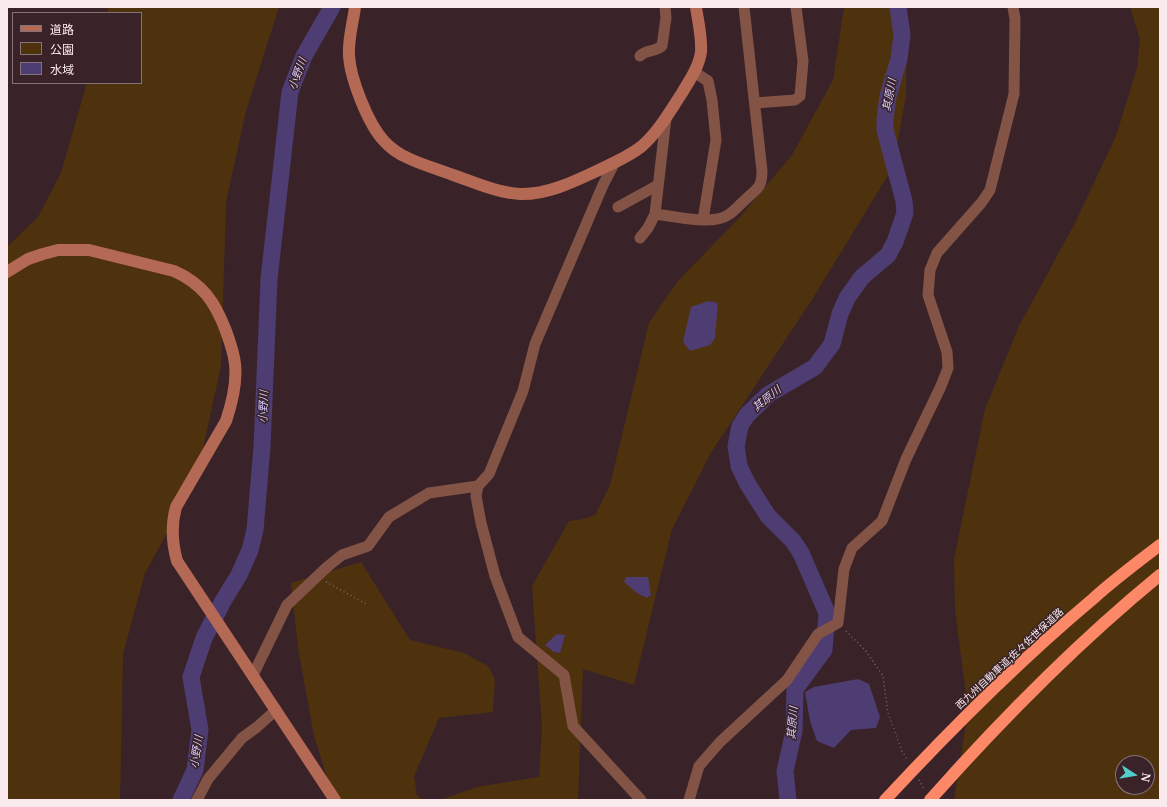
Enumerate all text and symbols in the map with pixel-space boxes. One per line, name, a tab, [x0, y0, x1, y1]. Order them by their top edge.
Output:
legend	[12, 12, 142, 84]
text: 道路	[50, 22, 74, 37]
text: 公園	[50, 42, 74, 57]
water label: 小野川	[286, 56, 310, 92]
text: 水域	[50, 62, 74, 77]
water label: 其原川	[880, 78, 900, 112]
water label: 其原川	[750, 383, 784, 415]
water label: 小野川	[257, 390, 271, 424]
street label: 西九州自動車道;佐々佐世保道路	[954, 606, 1066, 712]
water label: 其原川	[785, 706, 801, 740]
water label: 小野川	[188, 735, 206, 769]
north arrow	[1115, 755, 1155, 795]
text: N	[1138, 772, 1154, 783]

